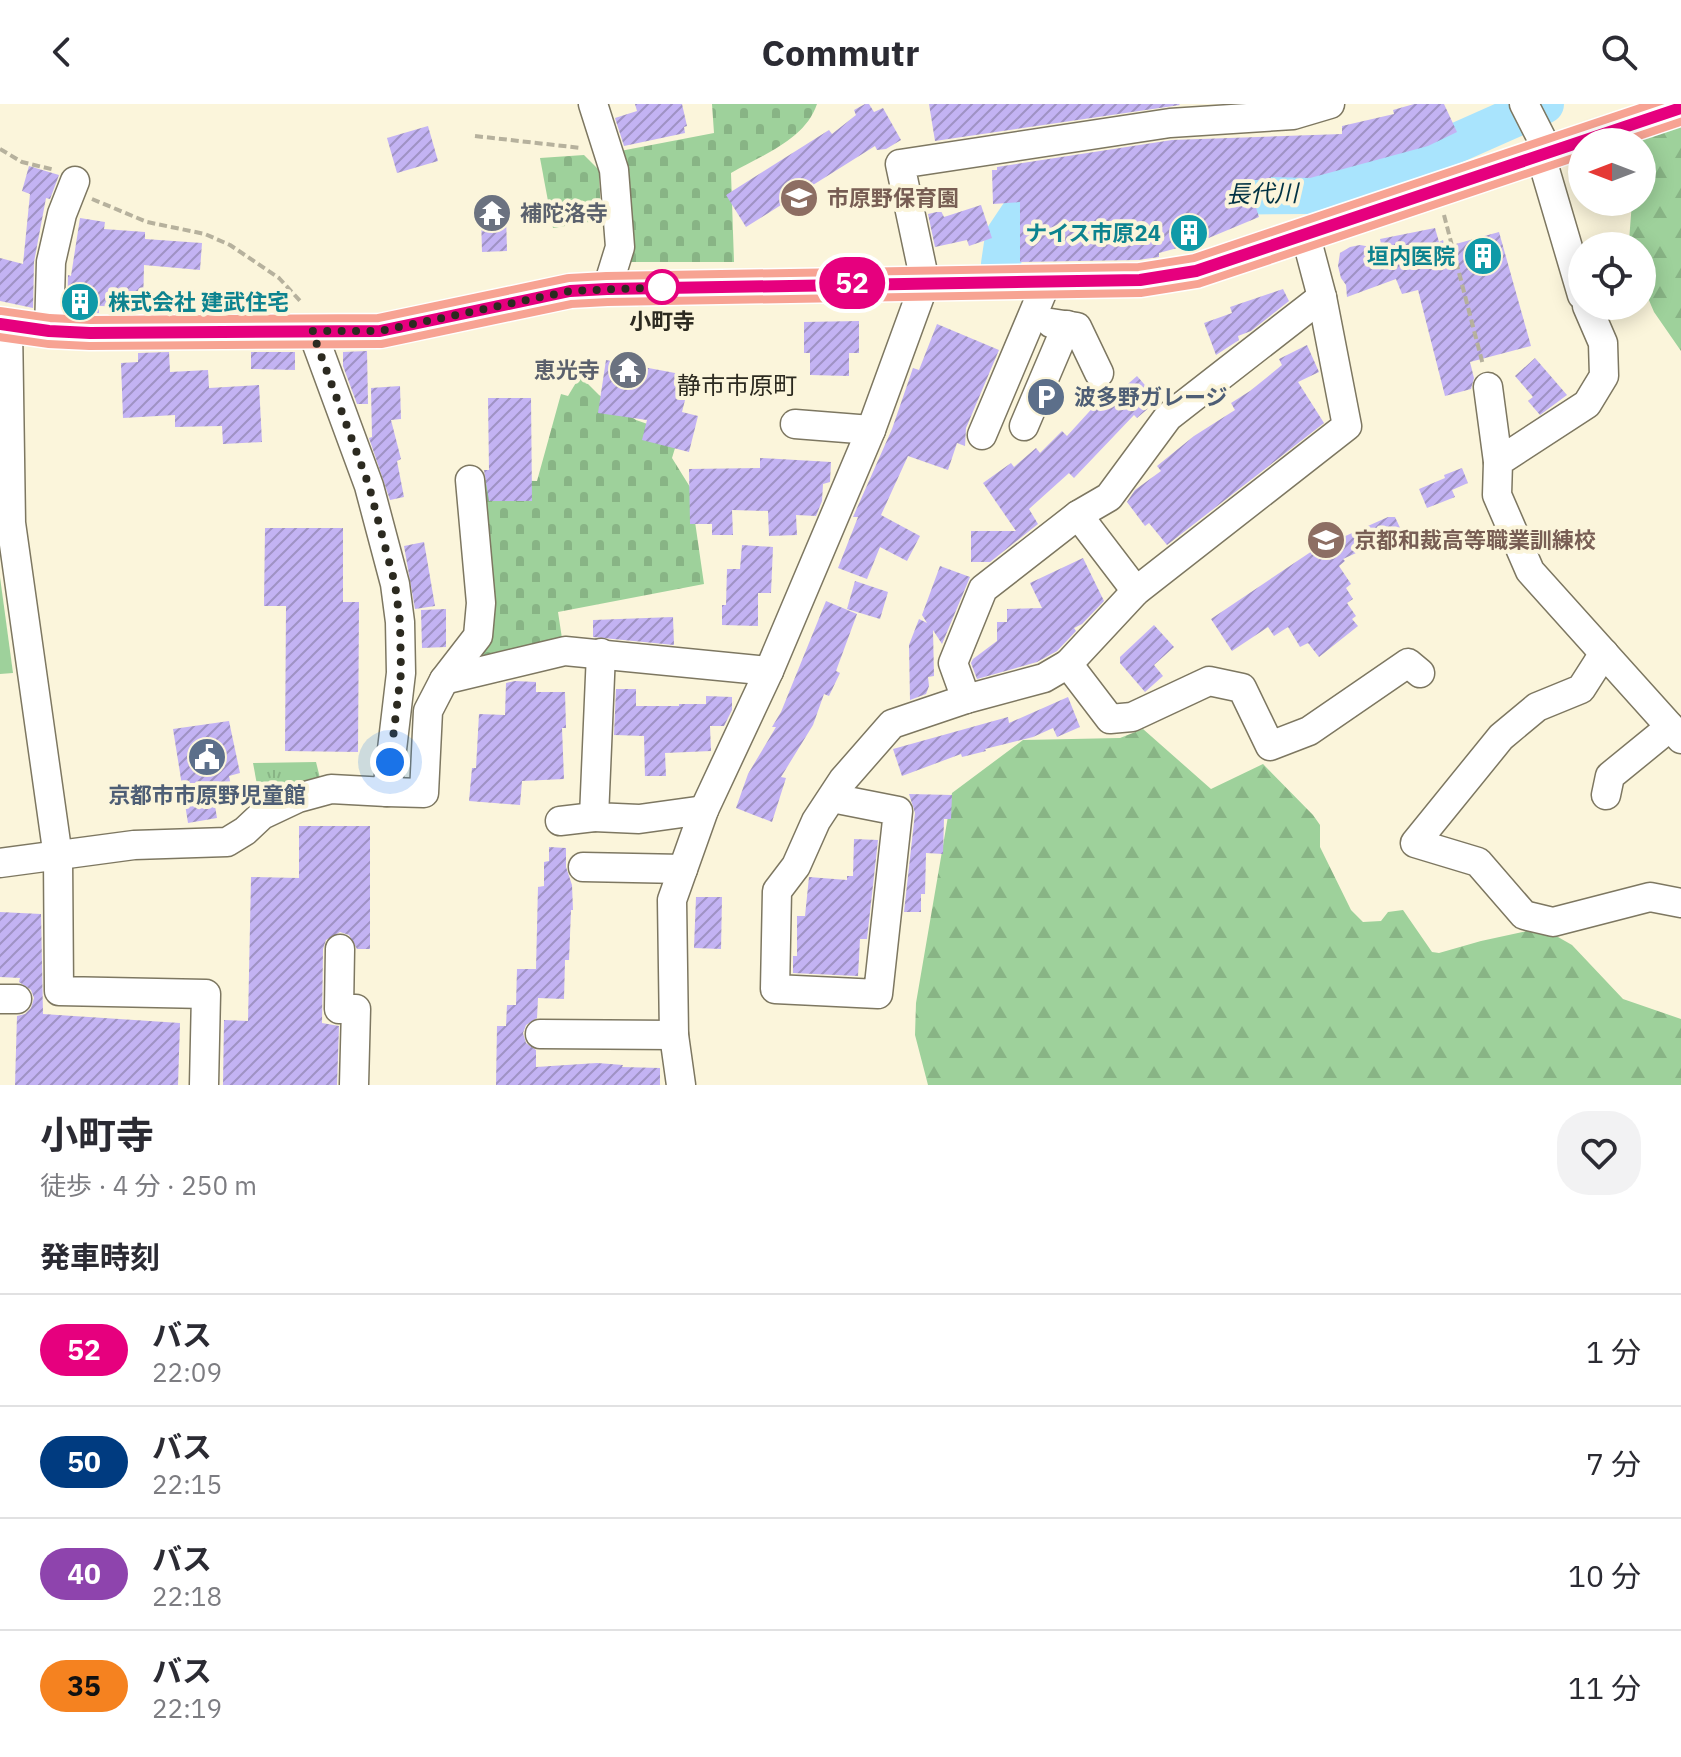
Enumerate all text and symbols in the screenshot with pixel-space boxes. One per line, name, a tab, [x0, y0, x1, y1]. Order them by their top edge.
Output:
text: Commutr	[762, 29, 919, 76]
icon: back	[40, 30, 84, 74]
icon: search	[1597, 30, 1641, 74]
north arrow	[1568, 128, 1656, 216]
map controls	[1568, 128, 1656, 320]
water label: 長代川	[1226, 176, 1301, 210]
school or university icon: 市原野保育園	[778, 177, 820, 219]
place label: 市原野保育園	[827, 183, 959, 212]
temple icon: 補陀洛寺	[471, 192, 513, 234]
place label: 補陀洛寺	[520, 198, 608, 227]
building icon: ナイス市原24	[1168, 212, 1210, 254]
place label: ナイス市原24	[1025, 218, 1161, 247]
button: locate	[1568, 232, 1656, 320]
building icon: 垣内医院	[1462, 235, 1504, 277]
place label: 垣内医院	[1367, 241, 1455, 270]
line badge: 52	[816, 257, 888, 309]
text: 52	[835, 264, 869, 301]
marker: 小町寺	[645, 270, 679, 304]
building icon: 株式会社 建武住宅	[59, 281, 101, 323]
place label: 株式会社 建武住宅	[108, 287, 289, 316]
place label: 小町寺	[629, 306, 695, 335]
temple icon: 恵光寺	[607, 349, 649, 391]
place label: 恵光寺	[534, 355, 600, 384]
district label: 静市市原町	[677, 369, 797, 401]
parking icon: 波多野ガレージ	[1025, 376, 1067, 418]
place label: 波多野ガレージ	[1074, 382, 1228, 411]
school or university icon: 京都和裁高等職業訓練校	[1305, 519, 1347, 561]
place label: 京都和裁高等職業訓練校	[1354, 525, 1596, 554]
public building icon: 京都市市原野児童館	[186, 736, 228, 778]
your location	[370, 742, 410, 782]
place label: 京都市市原野児童館	[108, 780, 306, 809]
text: 小町寺	[40, 1110, 154, 1159]
button: heart	[1557, 1111, 1641, 1195]
text: 徒歩 · 4 分 · 250 m	[40, 1168, 257, 1202]
text: 発車時刻	[40, 1237, 160, 1276]
text: バス	[152, 1315, 212, 1354]
text: 52	[67, 1331, 101, 1368]
text: 1 分	[1586, 1332, 1641, 1371]
text: 22:09	[152, 1355, 222, 1389]
text: バス	[152, 1427, 212, 1466]
text: 50	[67, 1443, 101, 1480]
text: 7 分	[1586, 1444, 1641, 1483]
text: 22:15	[152, 1467, 222, 1501]
text: バス	[152, 1539, 212, 1578]
text: 40	[67, 1555, 101, 1592]
text: 10 分	[1568, 1556, 1641, 1595]
text: 22:18	[152, 1579, 222, 1613]
text: バス	[152, 1651, 212, 1690]
text: 35	[67, 1667, 101, 1704]
text: 11 分	[1568, 1668, 1641, 1707]
text: 22:19	[152, 1691, 222, 1725]

